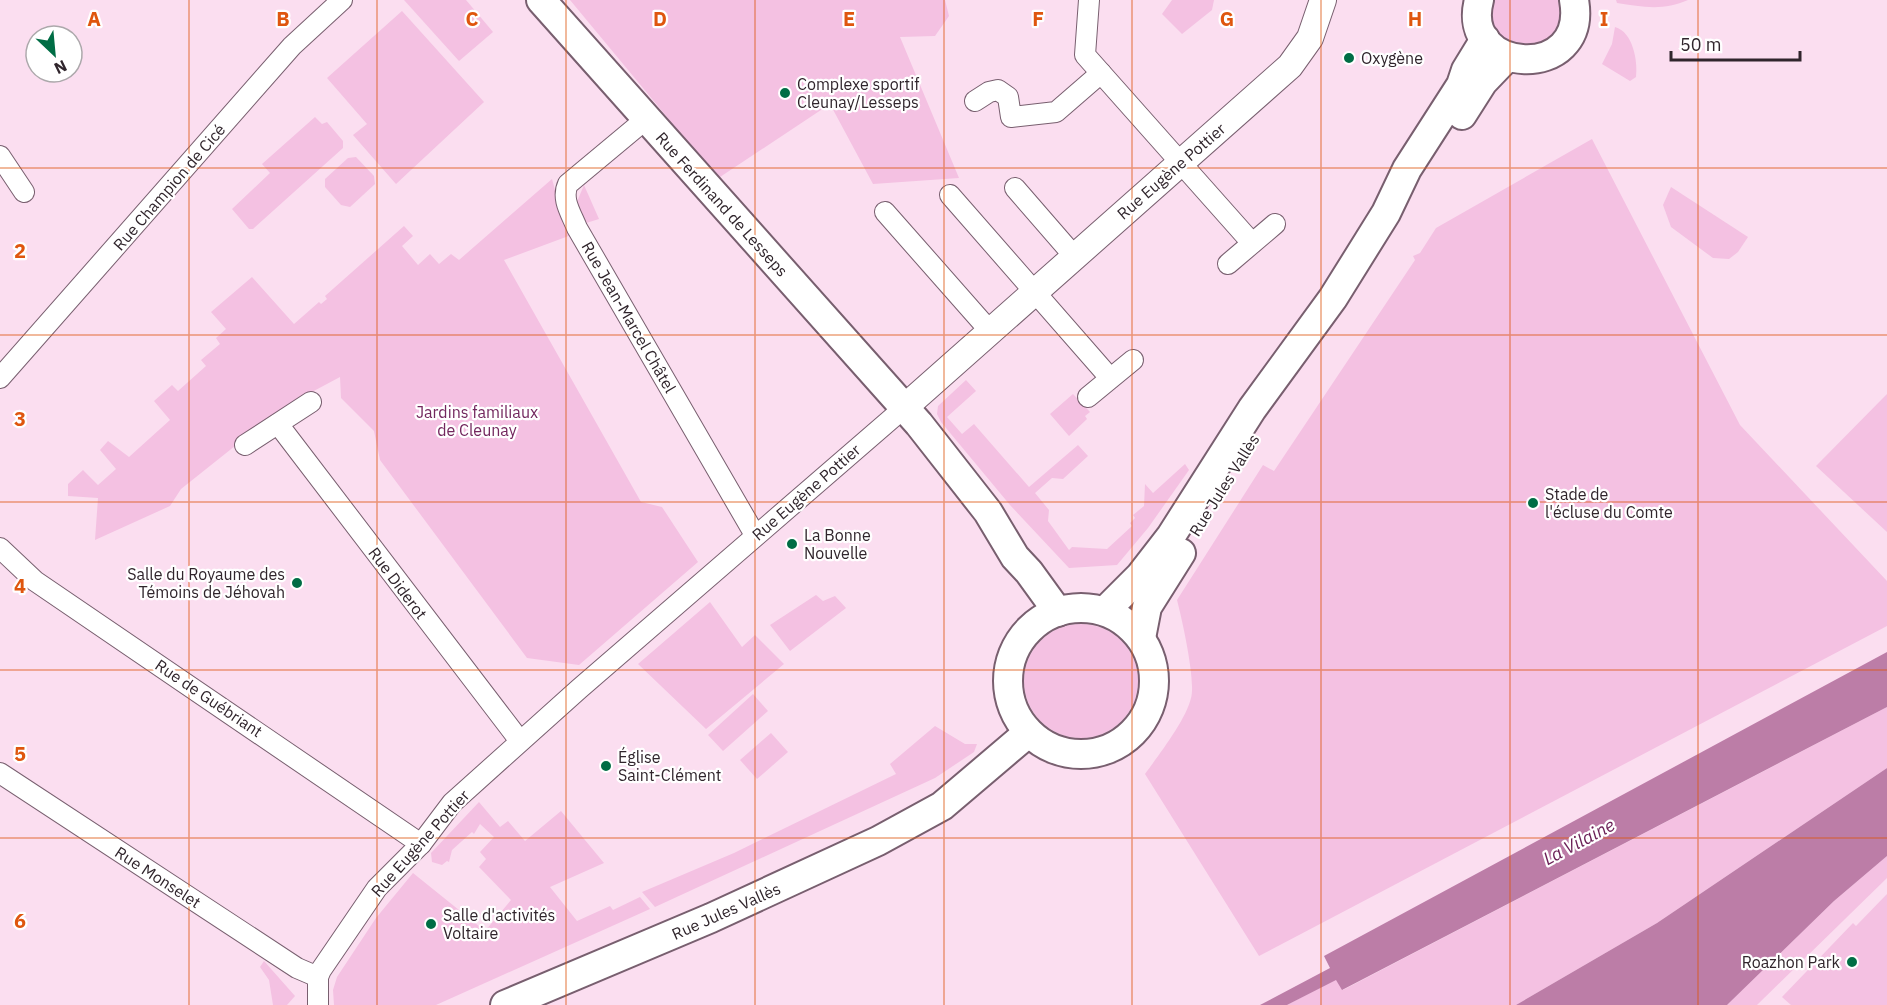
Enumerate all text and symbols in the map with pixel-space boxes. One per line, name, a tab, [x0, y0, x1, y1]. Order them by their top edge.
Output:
text: A	[87, 5, 101, 32]
text: B	[276, 5, 290, 32]
text: C	[465, 5, 479, 32]
text: D	[653, 5, 667, 32]
text: E	[843, 5, 855, 32]
text: F	[1032, 5, 1044, 32]
text: G	[1220, 5, 1234, 32]
text: H	[1408, 5, 1422, 32]
text: I	[1600, 5, 1608, 32]
north arrow	[24, 24, 84, 84]
scale bar	[1671, 24, 1800, 62]
text: 50 m	[1680, 33, 1722, 56]
place label: Oxygène	[1361, 48, 1423, 68]
marker: Oxygène	[1342, 51, 1356, 65]
text: N	[51, 56, 70, 79]
place label: Complexe sportif Cleunay/Lesseps	[797, 74, 919, 112]
marker: Complexe sportif Cleunay/Lesseps	[778, 86, 792, 100]
street label: Rue Eugène Pottier	[1113, 118, 1229, 224]
street label: Rue Champion de Cicé	[109, 120, 230, 254]
street label: Rue Ferdinand de Lesseps	[652, 127, 792, 281]
text: 2	[14, 237, 26, 264]
street label: Rue Jean-Marcel Châtel	[578, 238, 680, 396]
park label: Jardins familiaux de Cleunay	[416, 402, 538, 440]
text: 3	[14, 405, 26, 432]
street label: Rue Jules Vallès	[1185, 430, 1263, 540]
street label: Rue Eugène Pottier	[748, 439, 864, 545]
place label: Stade de l'écluse du Comte	[1545, 484, 1673, 522]
marker: Stade de l'écluse du Comte	[1526, 496, 1540, 510]
place label: La Bonne Nouvelle	[804, 525, 871, 563]
marker: La Bonne Nouvelle	[785, 537, 799, 551]
street label: Rue Diderot	[364, 543, 432, 623]
place label: Salle du Royaume des Témoins de Jéhovah	[127, 564, 285, 602]
text: 4	[14, 572, 26, 599]
marker: Salle du Royaume des Témoins de Jéhovah	[290, 576, 304, 590]
street label: Rue de Guébriant	[152, 655, 266, 741]
text: 5	[14, 740, 26, 767]
place label: Église Saint-Clément	[618, 746, 721, 785]
marker: Église Saint-Clément	[599, 759, 613, 773]
street label: Rue Eugène Pottier	[367, 785, 473, 901]
water label: La Vilaine	[1539, 813, 1619, 870]
street label: Rue Monselet	[111, 842, 205, 912]
street label: Rue Jules Vallès	[669, 878, 783, 944]
place label: Salle d'activités Voltaire	[443, 905, 555, 943]
text: 6	[14, 907, 26, 934]
marker: Salle d'activités Voltaire	[424, 917, 438, 931]
place label: Roazhon Park	[1742, 952, 1841, 972]
marker: Roazhon Park	[1845, 955, 1859, 969]

